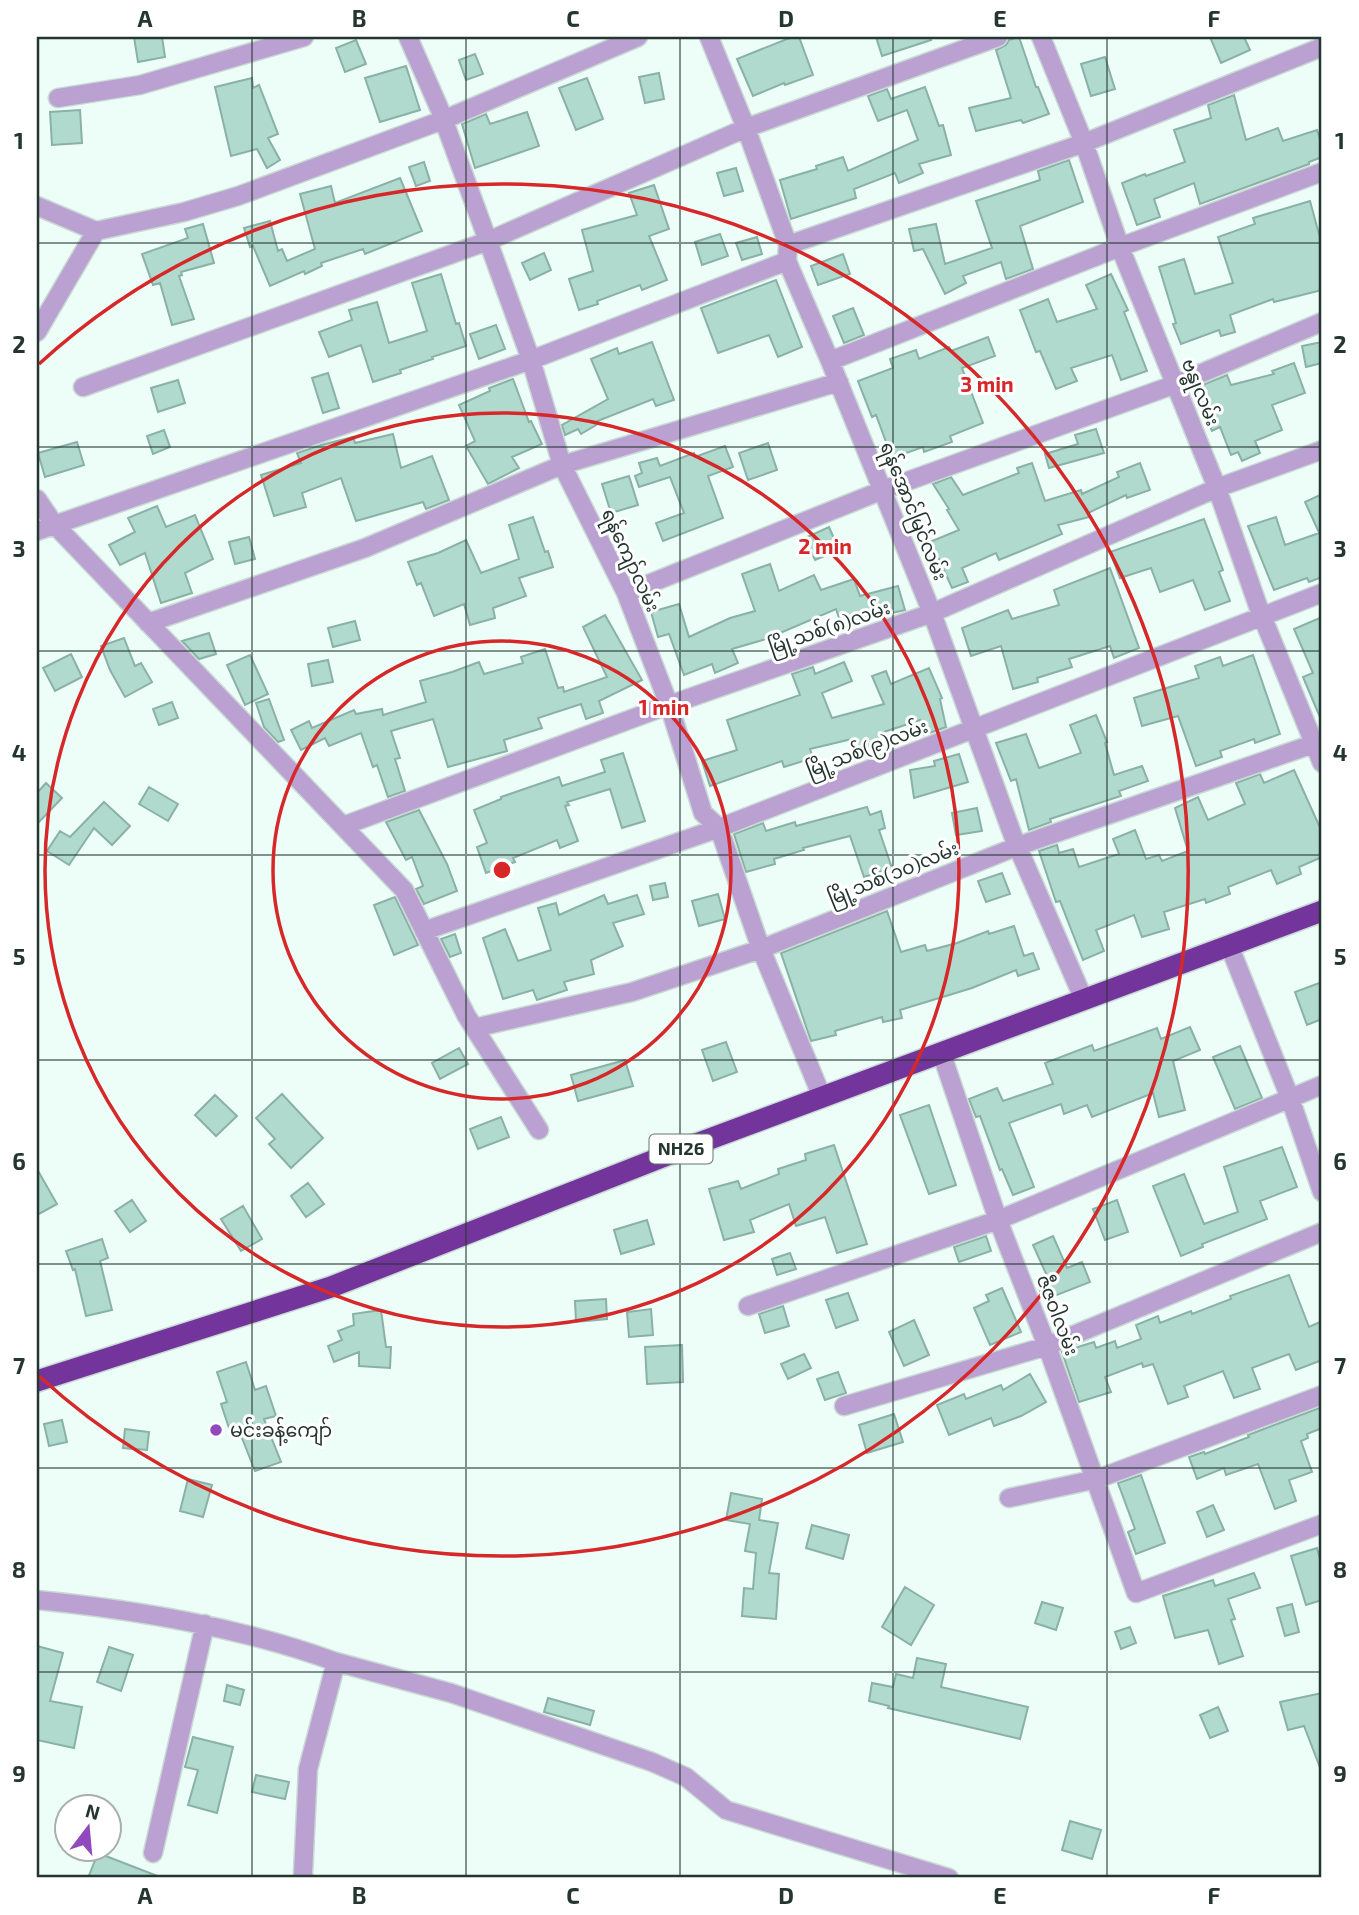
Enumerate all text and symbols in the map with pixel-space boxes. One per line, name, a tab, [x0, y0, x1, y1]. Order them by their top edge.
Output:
text: A	[137, 4, 153, 32]
text: B	[352, 4, 366, 32]
text: C	[566, 4, 580, 32]
text: D	[778, 4, 794, 32]
text: E	[993, 4, 1007, 32]
text: F	[1208, 4, 1221, 32]
text: 1	[14, 126, 24, 154]
text: 1	[1335, 126, 1345, 154]
text: 2	[12, 330, 26, 358]
text: 2	[1333, 330, 1347, 358]
street label: ဗန္ဓုလမ်း	[1173, 354, 1227, 431]
text: 3 min	[960, 371, 1014, 396]
street label: ရန်အောင်မြင်လမ်း	[872, 437, 955, 585]
street label: ရန်ကျော်လမ်း	[593, 504, 667, 617]
text: 2 min	[798, 533, 852, 558]
text: 3	[12, 534, 26, 562]
text: 3	[1333, 534, 1347, 562]
street label: မြို့သစ်(၈)လမ်း	[764, 593, 894, 663]
text: 1 min	[639, 694, 689, 719]
street label: မြို့သစ်(၉)လမ်း	[802, 712, 933, 786]
text: 4	[12, 738, 26, 766]
text: 4	[1333, 738, 1347, 766]
street label: မြို့သစ်(၁၀)လမ်း	[823, 834, 963, 914]
centre of rings	[490, 858, 514, 882]
text: 5	[13, 942, 25, 970]
text: 5	[1334, 942, 1346, 970]
road number: NH26	[650, 1134, 712, 1164]
text: 6	[12, 1147, 26, 1175]
text: 6	[1333, 1147, 1347, 1175]
street label: ဇီဇဝါလမ်း	[1033, 1270, 1086, 1358]
text: 7	[13, 1351, 25, 1379]
text: 7	[1334, 1351, 1346, 1379]
place label: မင်းခန့်ကျော်	[230, 1416, 332, 1446]
marker: မင်းခန့်ကျော်	[208, 1422, 224, 1438]
text: 8	[12, 1555, 26, 1583]
text: 8	[1333, 1555, 1347, 1583]
text: 9	[12, 1759, 26, 1787]
text: 9	[1333, 1759, 1347, 1787]
north arrow	[52, 1792, 122, 1862]
text: N	[83, 1798, 103, 1824]
text: A	[137, 1881, 153, 1909]
text: B	[352, 1881, 366, 1909]
text: C	[566, 1881, 580, 1909]
text: D	[778, 1881, 794, 1909]
text: E	[993, 1881, 1007, 1909]
text: F	[1208, 1881, 1221, 1909]

